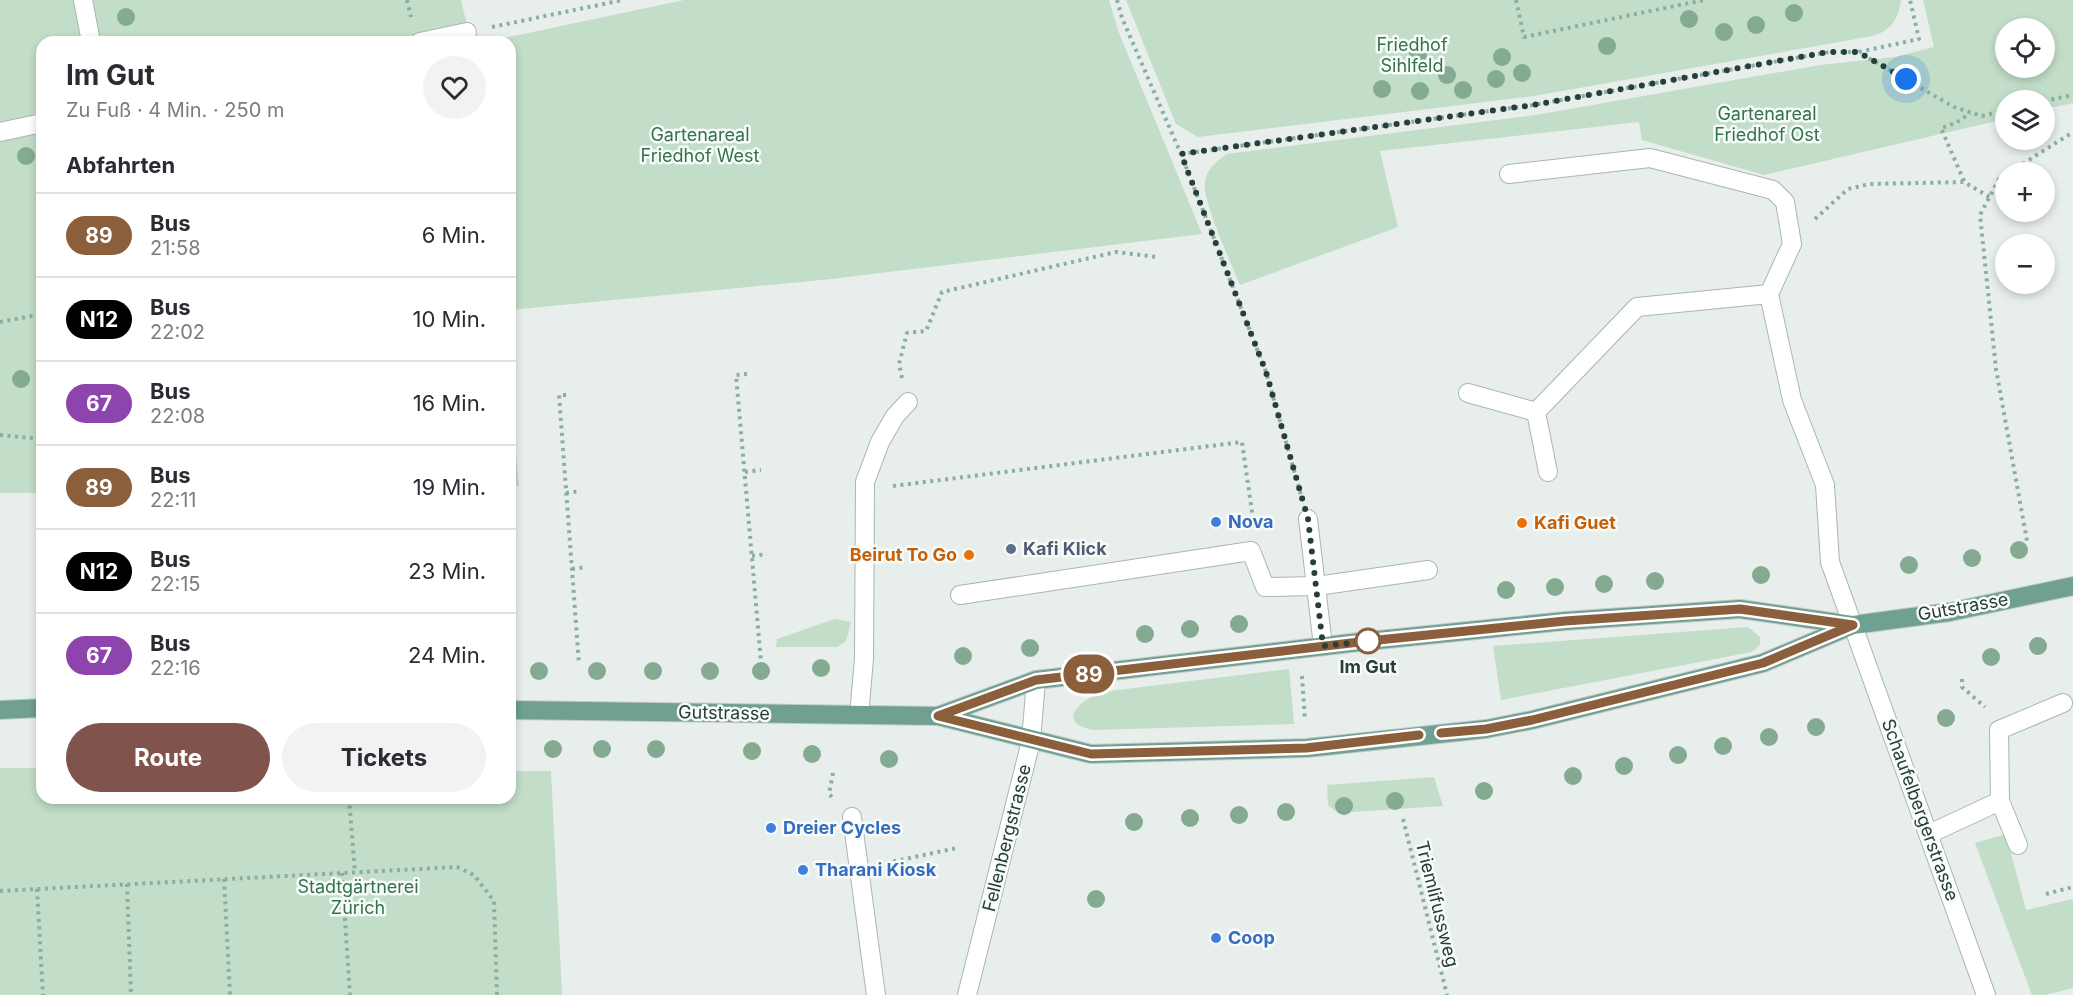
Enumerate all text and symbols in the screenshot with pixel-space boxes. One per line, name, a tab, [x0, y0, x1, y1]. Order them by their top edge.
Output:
map controls	[1995, 18, 2055, 294]
button: locate	[1995, 18, 2055, 78]
park label: Friedhof Sihlfeld	[1376, 34, 1448, 76]
button: heart	[423, 56, 486, 119]
text: Im Gut	[66, 58, 155, 92]
your location	[1891, 64, 1921, 94]
button: layers	[1995, 90, 2055, 150]
text: Zu Fuß · 4 Min. · 250 m	[66, 98, 285, 122]
park label: Gartenareal Friedhof Ost	[1714, 103, 1820, 145]
park label: Gartenareal Friedhof West	[641, 124, 760, 166]
text: Abfahrten	[66, 152, 175, 178]
button: +	[1995, 162, 2055, 222]
text: Bus	[150, 210, 191, 236]
text: 6 Min.	[422, 222, 486, 248]
text: 89	[85, 223, 113, 248]
button: −	[1995, 234, 2055, 294]
text: 21:58	[150, 236, 201, 260]
text: Bus	[150, 294, 191, 320]
text: 10 Min.	[412, 306, 486, 332]
text: N12	[80, 307, 118, 332]
text: 22:02	[150, 320, 205, 344]
text: Bus	[150, 378, 191, 404]
text: 16 Min.	[413, 390, 486, 416]
text: 67	[86, 391, 112, 416]
text: 22:08	[150, 404, 205, 428]
text: Bus	[150, 462, 191, 488]
text: 19 Min.	[413, 474, 486, 500]
text: 89	[85, 475, 113, 500]
text: 22:11	[150, 488, 196, 512]
place label: Nova	[1228, 511, 1274, 532]
place label: Kafi Guet	[1534, 512, 1616, 533]
marker: Nova	[1209, 515, 1223, 529]
marker: Kafi Guet	[1515, 516, 1529, 530]
place label: Kafi Klick	[1023, 538, 1107, 559]
marker: Kafi Klick	[1004, 542, 1018, 556]
place label: Beirut To Go	[850, 544, 957, 565]
text: Bus	[150, 546, 191, 572]
marker: Beirut To Go	[962, 548, 976, 562]
text: 23 Min.	[408, 558, 486, 584]
text: N12	[80, 559, 118, 584]
text: 22:15	[150, 572, 200, 596]
street label: Gutstrasse	[1916, 588, 2010, 625]
marker: Im Gut	[1355, 628, 1381, 654]
text: Bus	[150, 630, 191, 656]
text: 24 Min.	[408, 642, 486, 668]
text: 67	[86, 643, 112, 668]
line badge: 89	[1062, 654, 1116, 694]
text: 22:16	[150, 656, 201, 680]
place label: Im Gut	[1339, 656, 1397, 677]
text: 89	[1075, 662, 1103, 687]
street label: Gutstrasse	[678, 701, 770, 724]
street label: Schaufelbergerstrasse	[1878, 716, 1963, 904]
button: Route	[66, 723, 270, 792]
button: Tickets	[282, 723, 486, 792]
street label: Fellenbergstrasse	[978, 762, 1035, 914]
place label: Dreier Cycles	[783, 817, 901, 838]
marker: Dreier Cycles	[764, 821, 778, 835]
street label: Triemlifussweg	[1412, 839, 1463, 969]
place label: Tharani Kiosk	[815, 859, 937, 880]
marker: Tharani Kiosk	[796, 863, 810, 877]
park label: Stadtgärtnerei Zürich	[297, 876, 419, 918]
place label: Coop	[1228, 927, 1275, 948]
marker: Coop	[1209, 931, 1223, 945]

